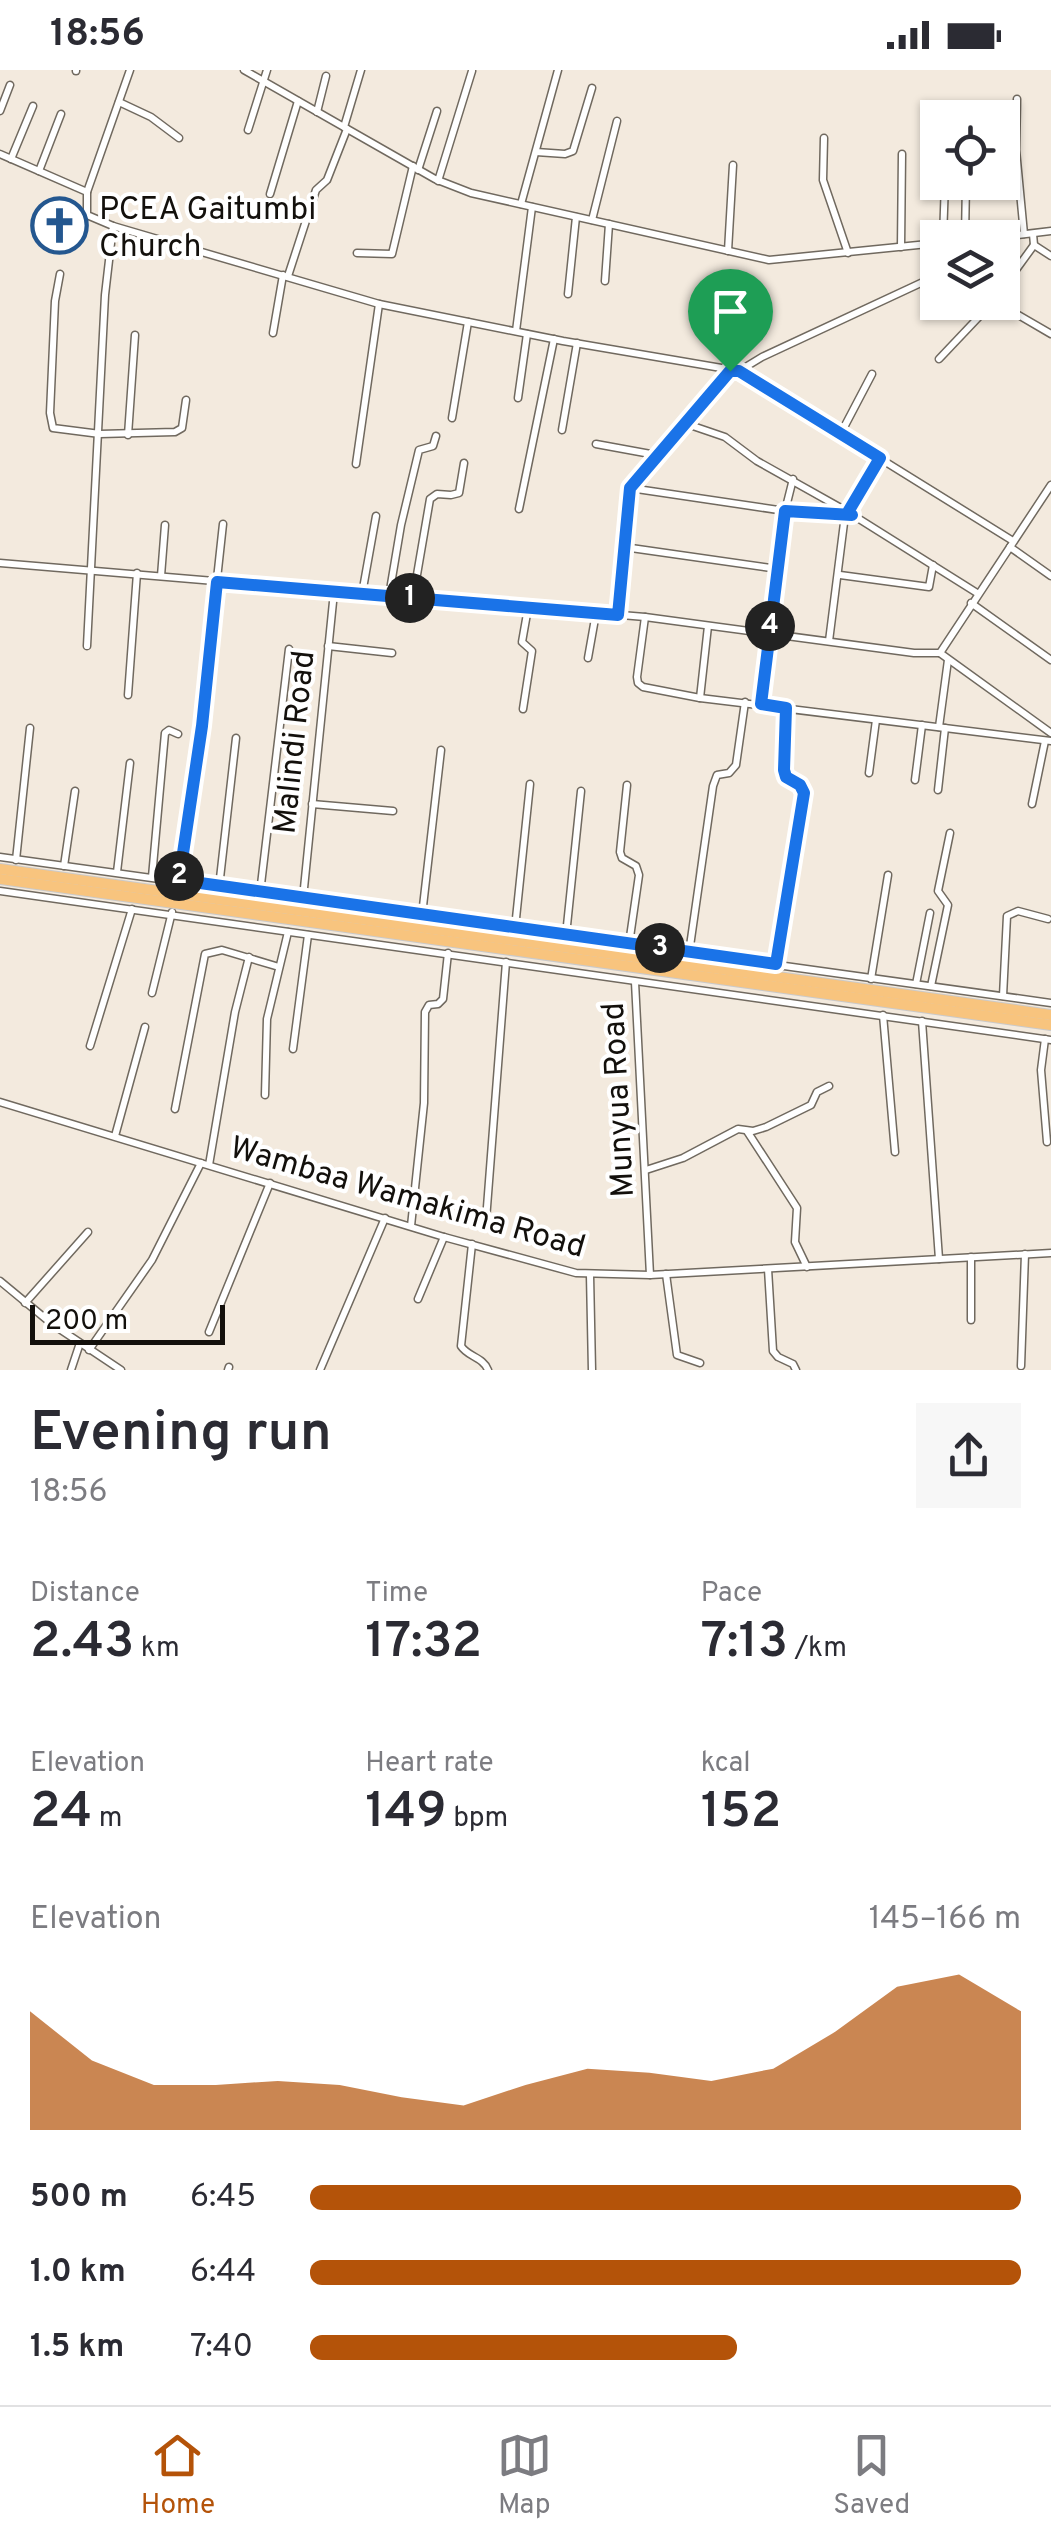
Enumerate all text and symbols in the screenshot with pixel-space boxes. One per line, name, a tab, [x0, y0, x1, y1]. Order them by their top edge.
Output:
text: 18:56	[50, 11, 145, 60]
map controls	[920, 100, 1020, 320]
button: locate	[920, 100, 1020, 200]
place label: PCEA Gaitumbi Church	[99, 191, 316, 268]
church icon: PCEA Gaitumbi Church	[30, 196, 90, 256]
button: layers	[920, 220, 1020, 320]
pin	[688, 269, 773, 372]
icon: arrive	[703, 284, 758, 339]
pin: 1	[385, 573, 435, 623]
text: 1	[404, 580, 416, 616]
pin: 4	[745, 601, 795, 651]
text: 4	[761, 608, 779, 644]
street label: Malindi Road	[266, 649, 326, 836]
pin: 2	[154, 851, 204, 901]
text: 2	[170, 858, 188, 894]
pin: 3	[635, 923, 685, 973]
text: 3	[652, 930, 668, 966]
street label: Munyua Road	[595, 1001, 645, 1199]
street label: Wambaa Wamakima Road	[225, 1129, 589, 1269]
scale bar	[30, 1300, 225, 1344]
text: 200 m	[45, 1304, 128, 1340]
text: Evening run	[30, 1400, 332, 1470]
button: share	[916, 1403, 1021, 1508]
text: 18:56	[30, 1473, 108, 1513]
text: Distance	[30, 1576, 140, 1612]
text: Time	[365, 1576, 428, 1612]
text: Pace	[701, 1576, 762, 1612]
text: 2.43	[30, 1612, 134, 1675]
text: 17:32	[365, 1612, 482, 1675]
text: 7:13	[701, 1612, 788, 1675]
text: km	[134, 1631, 180, 1667]
text: /km	[788, 1631, 847, 1667]
text: Elevation	[30, 1746, 145, 1782]
text: Heart rate	[365, 1746, 493, 1782]
text: kcal	[701, 1746, 750, 1782]
text: 24	[30, 1782, 92, 1845]
text: 149	[365, 1782, 447, 1845]
text: 152	[701, 1782, 781, 1845]
text: m	[92, 1801, 123, 1837]
text: bpm	[447, 1801, 508, 1837]
text: Elevation	[30, 1900, 162, 1940]
text: 145–166 m	[869, 1900, 1021, 1940]
text: 500 m	[30, 2178, 128, 2218]
text: 6:45	[190, 2178, 256, 2218]
text: 1.0 km	[30, 2253, 126, 2293]
text: 6:44	[190, 2253, 256, 2293]
text: 1.5 km	[30, 2328, 124, 2368]
text: 7:40	[190, 2328, 253, 2368]
tab: Home	[141, 2428, 215, 2524]
tab: Map	[497, 2428, 552, 2524]
tab: Saved	[833, 2428, 910, 2524]

